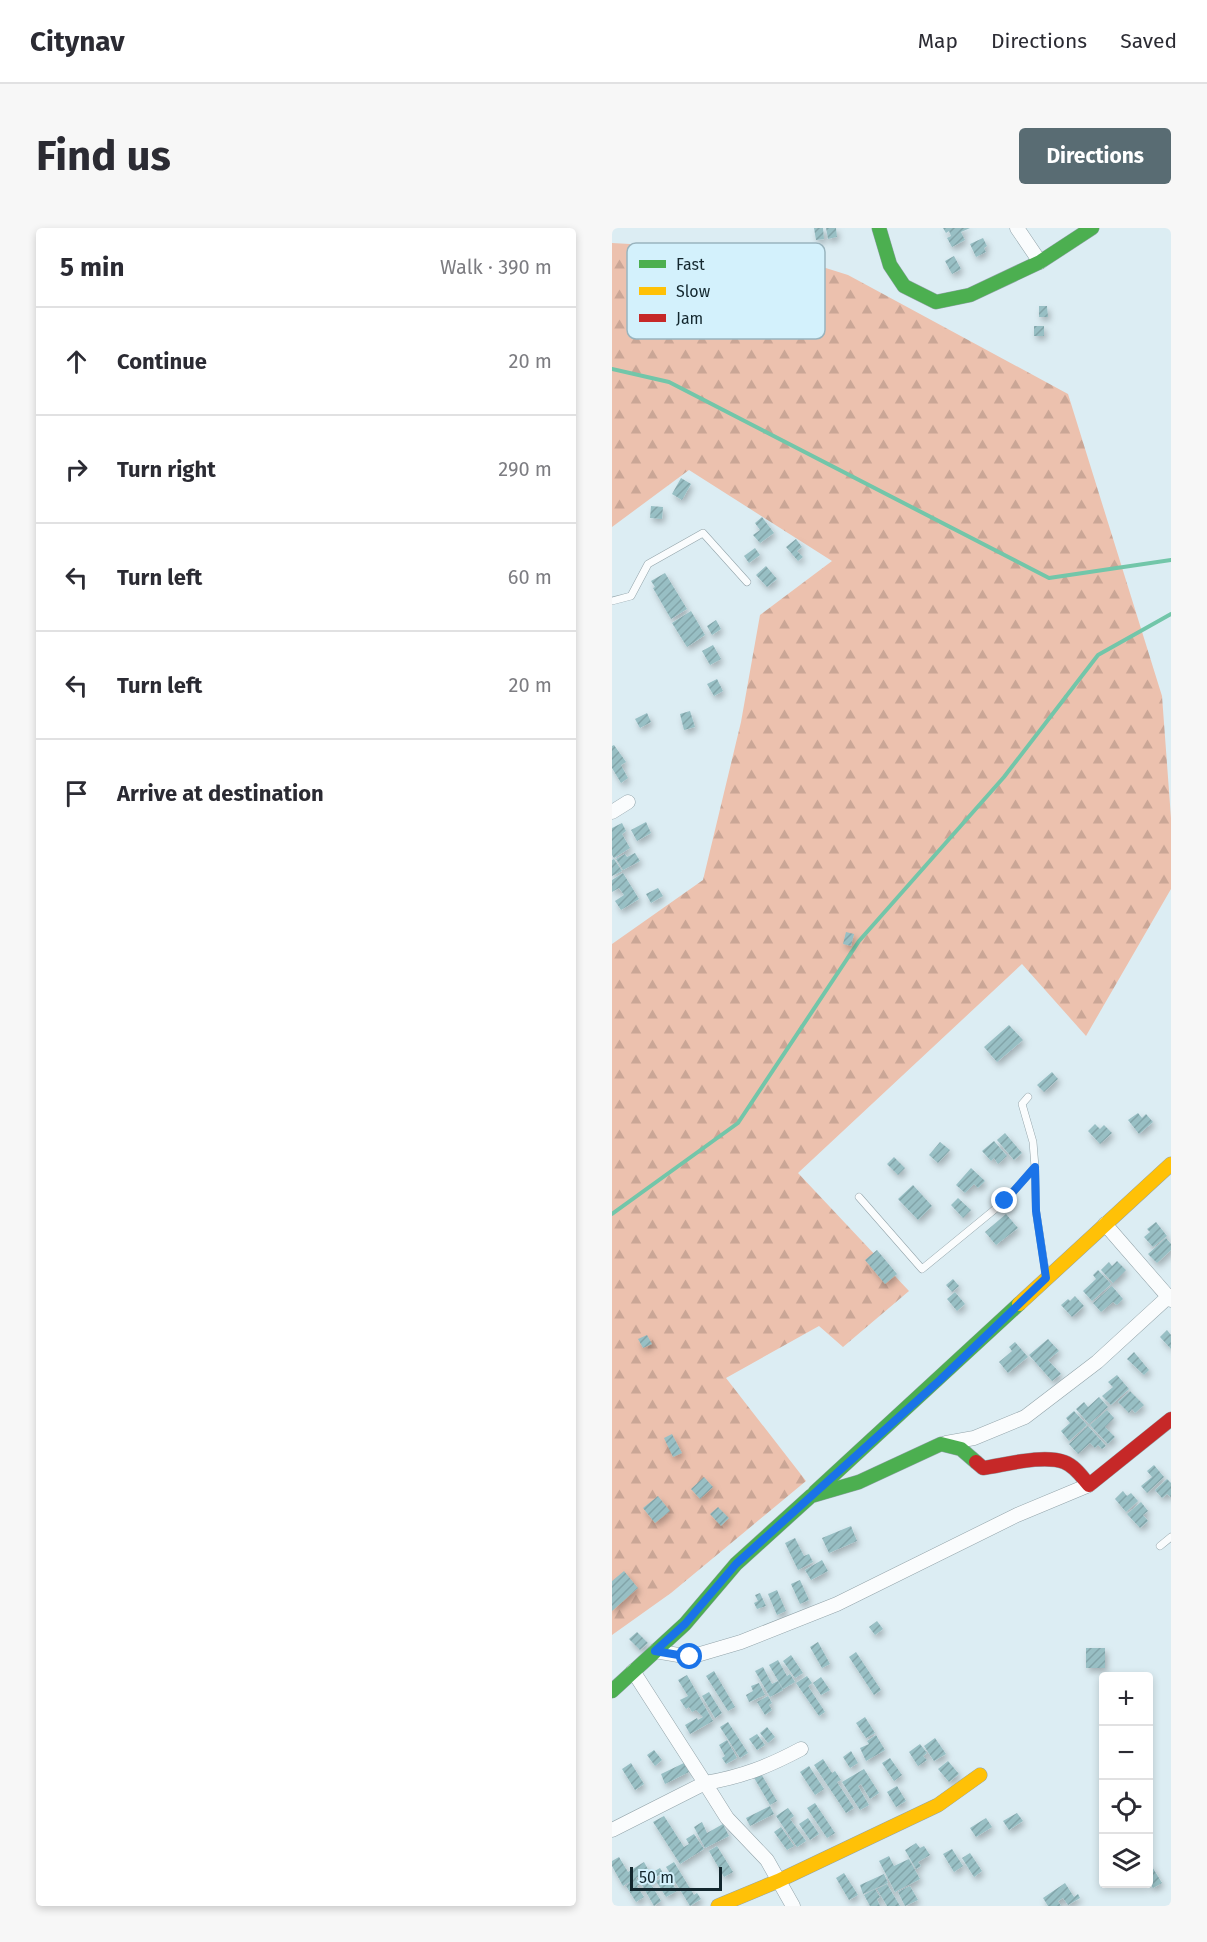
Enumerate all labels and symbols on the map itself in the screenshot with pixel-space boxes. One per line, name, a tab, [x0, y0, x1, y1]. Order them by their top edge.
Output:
legend	[627, 243, 825, 339]
text: Fast	[676, 255, 705, 274]
text: Slow	[676, 282, 711, 301]
text: Jam	[676, 309, 703, 328]
route end	[991, 1187, 1017, 1213]
route start	[676, 1643, 702, 1669]
scale bar	[630, 1864, 722, 1892]

